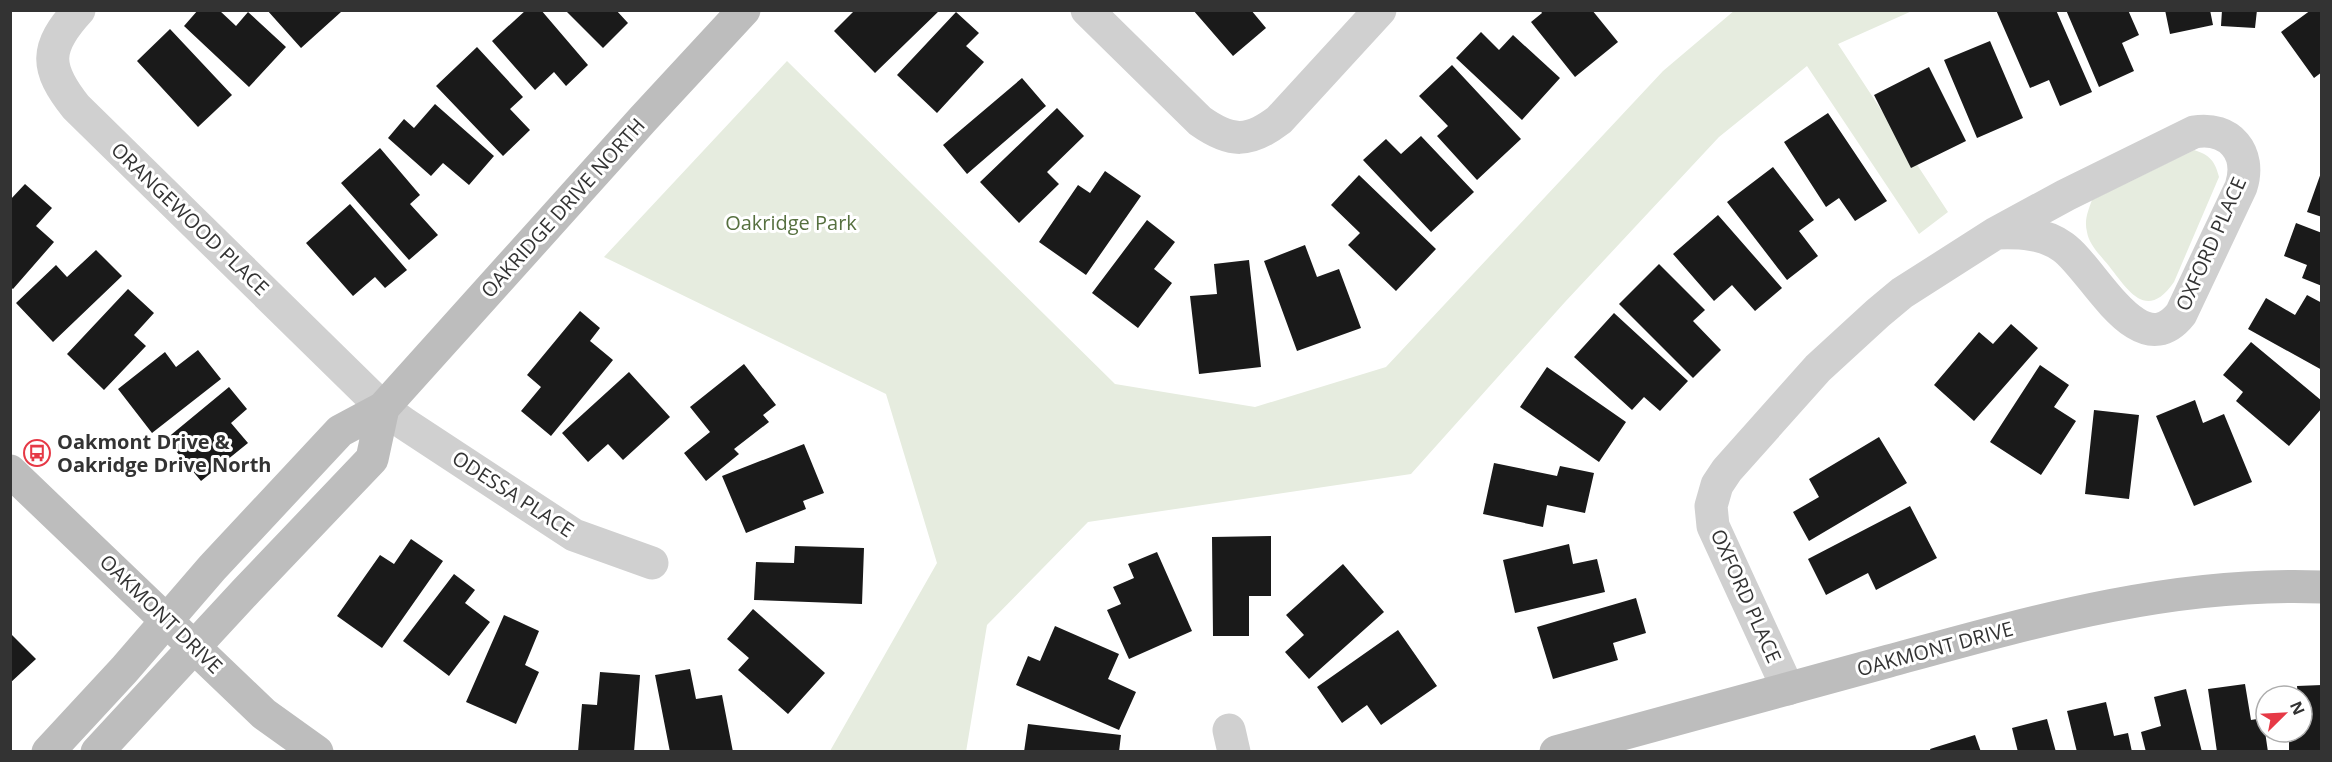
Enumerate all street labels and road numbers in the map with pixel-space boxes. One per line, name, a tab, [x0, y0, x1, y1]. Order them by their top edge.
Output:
street label: OAKRIDGE DRIVE NORTH	[475, 112, 651, 303]
street label: ORANGEWOOD PLACE	[106, 136, 275, 301]
street label: OXFORD PLACE	[2169, 173, 2252, 315]
street label: ODESSA PLACE	[447, 444, 579, 543]
street label: OXFORD PLACE	[1705, 525, 1788, 667]
street label: OAKMONT DRIVE	[94, 548, 229, 679]
street label: OAKMONT DRIVE	[1854, 615, 2016, 682]

